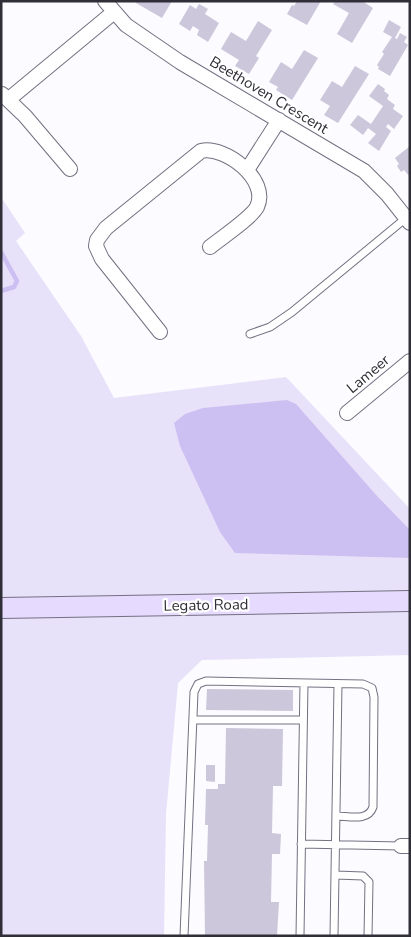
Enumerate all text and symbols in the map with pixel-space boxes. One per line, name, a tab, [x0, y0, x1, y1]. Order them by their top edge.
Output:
street label: Beethoven Crescent	[206, 52, 333, 139]
street label: Lameer	[342, 350, 394, 398]
street label: Legato Road	[163, 594, 249, 616]

